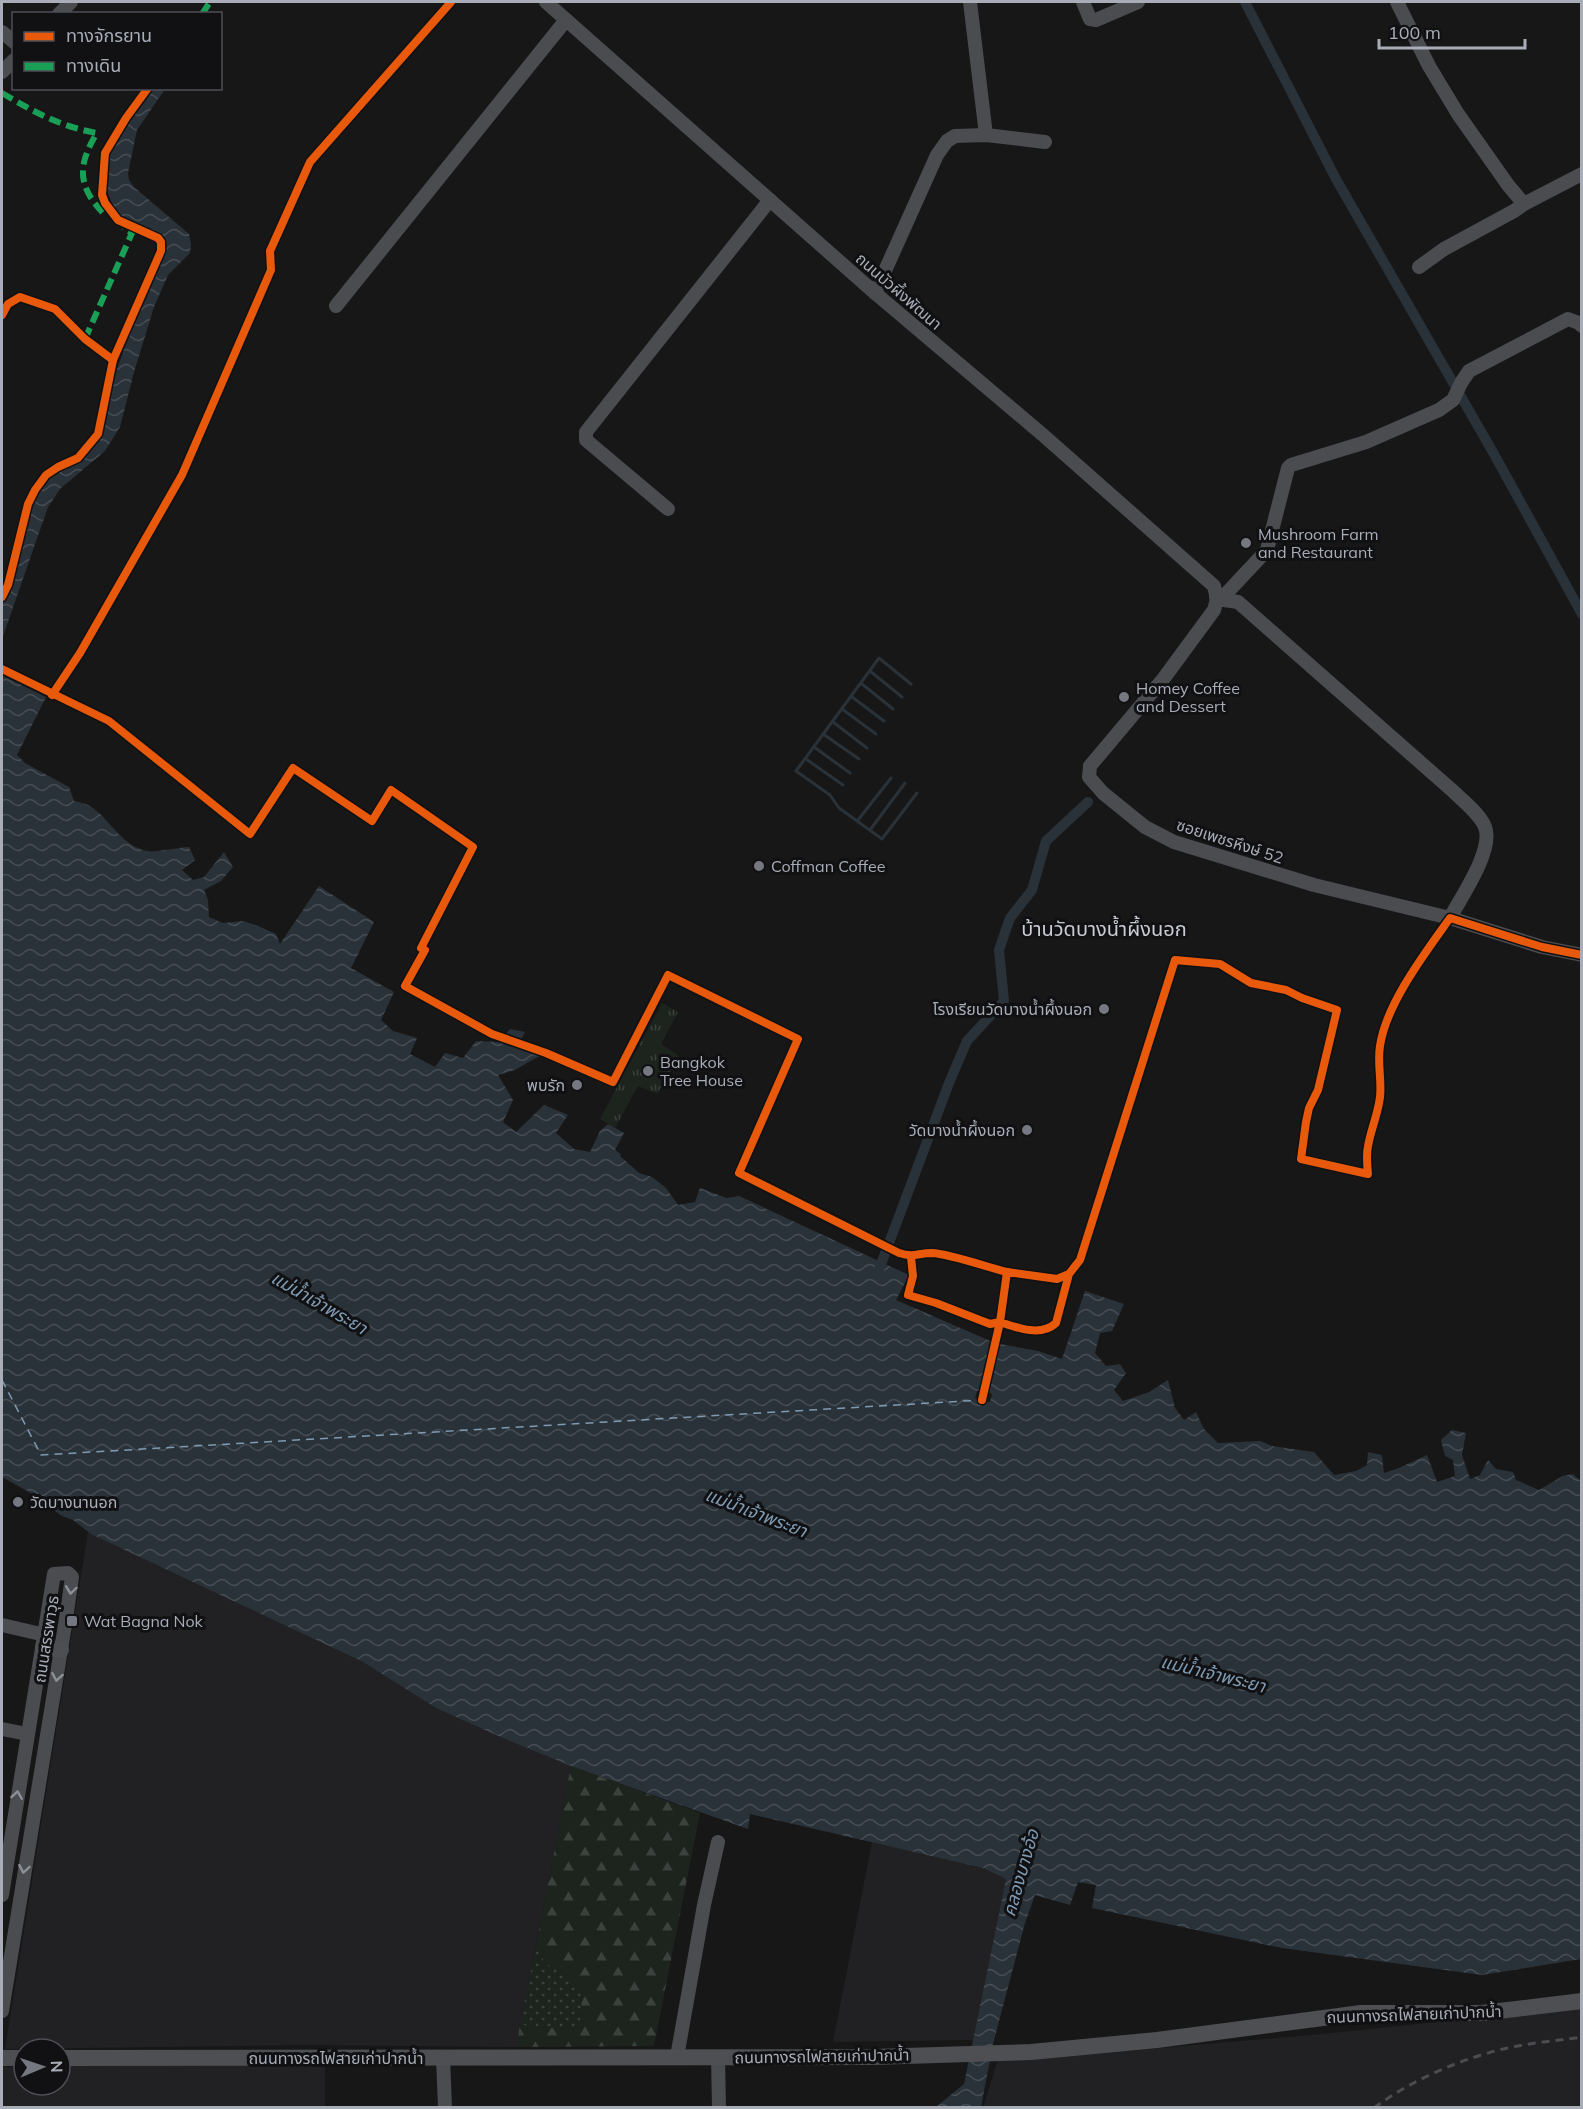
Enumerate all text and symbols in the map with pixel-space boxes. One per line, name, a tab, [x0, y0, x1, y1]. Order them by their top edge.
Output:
legend	[12, 12, 222, 90]
scale bar	[1379, 12, 1524, 50]
text: 100 m	[1388, 21, 1441, 44]
text: ทางจักรยาน	[66, 24, 152, 47]
text: ทางเดิน	[66, 54, 121, 77]
street label: ถนนบัวผึ้งพัฒนา	[852, 247, 947, 334]
place label: Mushroom Farm and Restaurant	[1258, 524, 1379, 562]
marker: Mushroom Farm and Restaurant	[1239, 536, 1253, 550]
place label: Homey Coffee and Dessert	[1136, 678, 1240, 716]
marker: Homey Coffee and Dessert	[1117, 690, 1131, 704]
street label: ซอยเพชรหึงษ์ 52	[1174, 814, 1286, 868]
place label: Coffman Coffee	[771, 856, 885, 876]
marker: Coffman Coffee	[752, 859, 766, 873]
district label: บ้านวัดบางน้ำผึ้งนอก	[1021, 915, 1187, 941]
place label: โรงเรียนวัดบางน้ำผึ้งนอก	[933, 998, 1092, 1019]
marker: โรงเรียนวัดบางน้ำผึ้งนอก	[1097, 1002, 1111, 1016]
place label: Bangkok Tree House	[660, 1052, 743, 1090]
marker: Bangkok Tree House	[641, 1064, 655, 1078]
place label: พบรัก	[527, 1075, 565, 1095]
marker: พบรัก	[570, 1078, 584, 1092]
place label: วัดบางน้ำผึ้งนอก	[909, 1119, 1015, 1140]
marker: วัดบางน้ำผึ้งนอก	[1020, 1123, 1034, 1137]
water label: แม่น้ำเจ้าพระยา	[267, 1265, 372, 1340]
water label: แม่น้ำเจ้าพระยา	[702, 1482, 811, 1543]
place label: วัดบางนานอก	[30, 1492, 117, 1512]
marker: วัดบางนานอก	[11, 1495, 25, 1509]
one-way arrow	[65, 1586, 77, 1595]
street label: ถนนสรรพาวุธ	[29, 1594, 63, 1684]
place label: Wat Bagna Nok	[84, 1611, 204, 1631]
marker: Wat Bagna Nok	[65, 1614, 79, 1628]
water label: แม่น้ำเจ้าพระยา	[1159, 1648, 1269, 1698]
one-way arrow	[51, 1672, 63, 1681]
one-way arrow	[11, 1791, 23, 1800]
water label: คลองบางอ้อ	[997, 1826, 1044, 1919]
one-way arrow	[19, 1864, 31, 1874]
street label: ถนนทางรถไฟสายเก่าปากน้ำ	[1326, 2000, 1502, 2027]
north arrow	[12, 2037, 72, 2097]
street label: ถนนทางรถไฟสายเก่าปากน้ำ	[734, 2043, 910, 2068]
street label: ถนนทางรถไฟสายเก่าปากน้ำ	[248, 2047, 424, 2068]
text: N	[47, 2060, 67, 2073]

